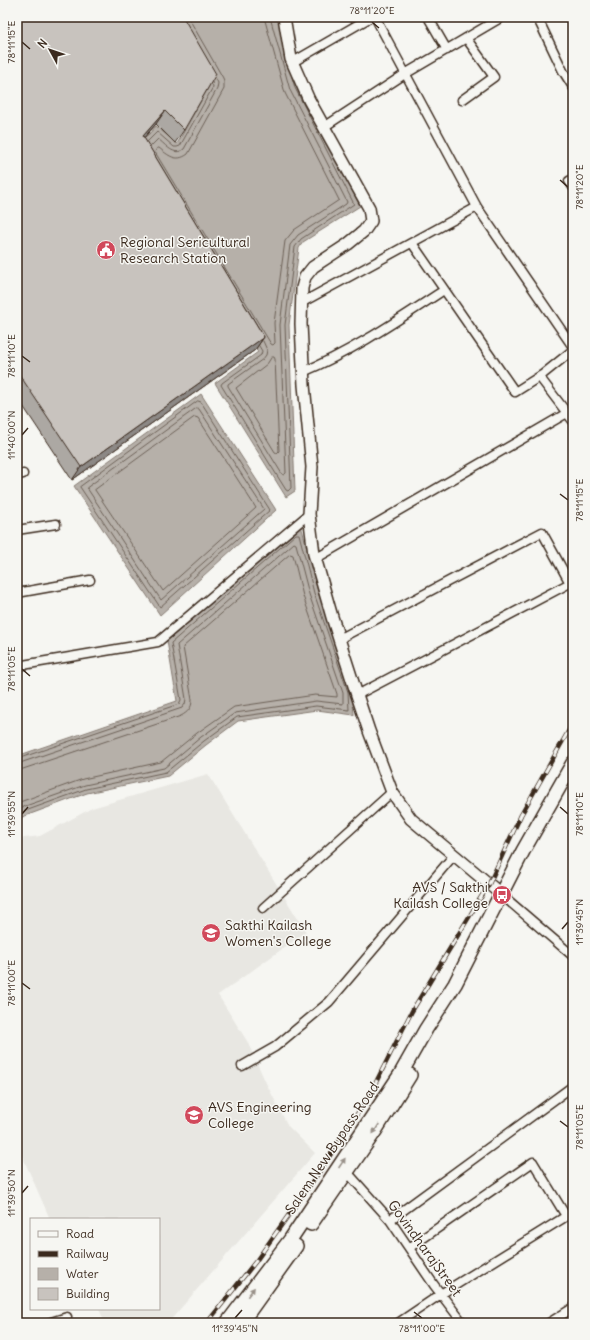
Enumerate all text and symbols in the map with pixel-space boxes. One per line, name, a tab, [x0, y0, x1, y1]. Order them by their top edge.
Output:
text: 78°11'20"E	[349, 4, 395, 17]
text: 78°11'15"E	[5, 20, 18, 63]
north arrow	[30, 30, 70, 70]
text: N	[35, 36, 50, 51]
text: 78°11'20"E	[573, 164, 586, 210]
place label: Regional Sericultural Research Station	[120, 233, 250, 267]
public building icon: Regional Sericultural Research Station	[95, 239, 117, 261]
text: 78°11'10"E	[5, 334, 18, 378]
text: 11°40'00"N	[5, 411, 18, 459]
text: 78°11'15"E	[573, 478, 586, 521]
text: 78°11'05"E	[5, 646, 18, 692]
text: 11°39'55"N	[5, 791, 18, 837]
text: 78°11'10"E	[573, 792, 586, 836]
place label: AVS / Sakthi Kailash College	[393, 878, 488, 912]
bus stop icon: AVS / Sakthi Kailash College	[491, 884, 513, 906]
text: 11°39'45"N	[573, 899, 586, 945]
place label: Sakthi Kailash Women's College	[225, 916, 331, 950]
school or university icon: Sakthi Kailash Women's College	[200, 922, 222, 944]
text: 78°11'00"E	[5, 960, 18, 1006]
street label: Salem New Bypass Road	[281, 1079, 383, 1217]
place label: AVS Engineering College	[208, 1098, 312, 1132]
school or university icon: AVS Engineering College	[183, 1104, 205, 1126]
text: 78°11'05"E	[573, 1104, 586, 1150]
one-way arrow	[373, 1123, 380, 1135]
one-way arrow	[338, 1158, 346, 1168]
text: 11°39'50"N	[5, 1169, 18, 1217]
street label: GovindharajStreet	[384, 1196, 466, 1300]
legend	[30, 1218, 160, 1310]
text: Road	[66, 1226, 94, 1241]
text: Railway	[66, 1246, 109, 1261]
text: Water	[66, 1266, 99, 1281]
text: Building	[66, 1286, 110, 1301]
one-way arrow	[246, 1286, 255, 1297]
text: 11°39'45"N	[212, 1322, 258, 1335]
text: 78°11'00"E	[399, 1322, 445, 1335]

